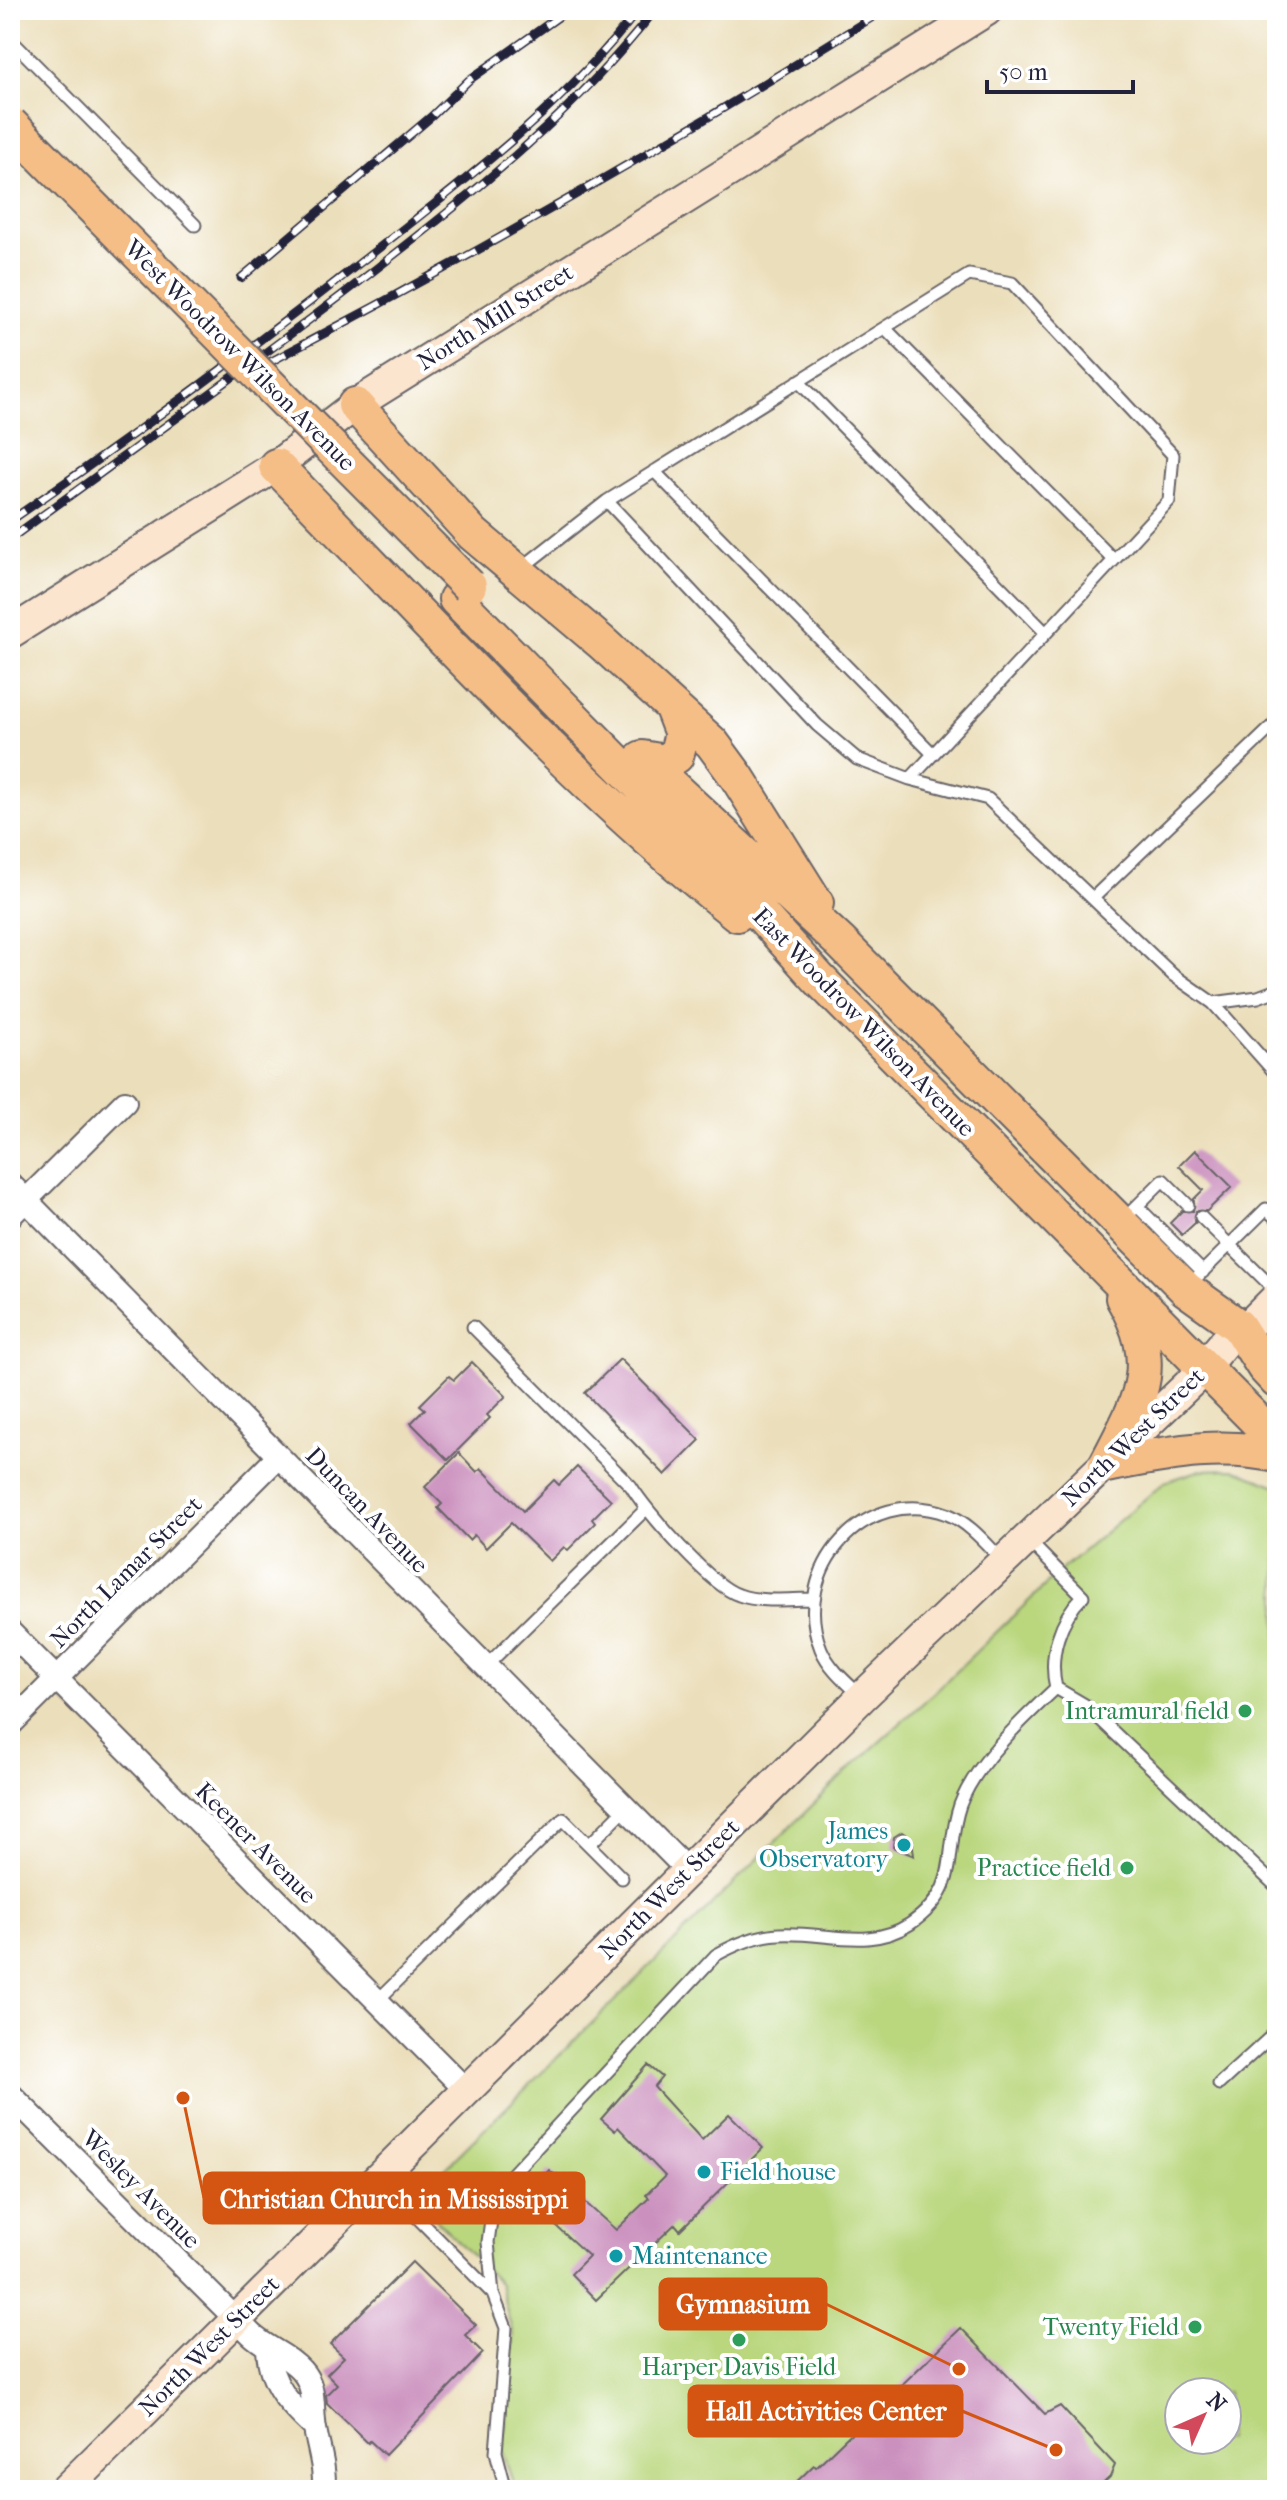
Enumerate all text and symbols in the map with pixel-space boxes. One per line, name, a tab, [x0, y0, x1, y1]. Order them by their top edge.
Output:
scale bar	[987, 44, 1133, 94]
text: 50 m	[999, 58, 1048, 86]
street label: West Woodrow Wilson Avenue	[118, 233, 361, 476]
street label: North Mill Street	[412, 258, 578, 376]
street label: East Woodrow Wilson Avenue	[747, 902, 981, 1142]
street label: North West Street	[1056, 1362, 1210, 1512]
street label: Duncan Avenue	[300, 1441, 434, 1579]
street label: North Lamar Street	[44, 1490, 208, 1654]
place label: Intramural field	[1065, 1697, 1230, 1725]
marker: Intramural field	[1236, 1702, 1254, 1720]
street label: Keener Avenue	[190, 1777, 322, 1909]
street label: North West Street	[593, 1813, 745, 1965]
place label: James Observatory	[759, 1817, 889, 1873]
marker: James Observatory	[895, 1836, 913, 1854]
place label: Practice field	[977, 1854, 1112, 1882]
marker: Practice field	[1118, 1859, 1136, 1877]
street label: Wesley Avenue	[75, 2123, 206, 2254]
place label: Field house	[720, 2158, 836, 2186]
marker: Field house	[695, 2163, 713, 2181]
callout: Christian Church in Mississippi	[204, 2173, 584, 2223]
text: Christian Church in Mississippi	[220, 2184, 569, 2215]
place label: Maintenance	[632, 2242, 768, 2270]
marker: Maintenance	[607, 2247, 625, 2265]
street label: North West Street	[133, 2270, 285, 2422]
callout: Gymnasium	[660, 2279, 826, 2329]
text: Gymnasium	[676, 2289, 810, 2320]
place label: Twenty Field	[1043, 2313, 1180, 2341]
marker: Twenty Field	[1186, 2318, 1204, 2336]
marker: Harper Davis Field	[730, 2331, 748, 2349]
place label: Harper Davis Field	[642, 2353, 837, 2381]
north arrow	[1163, 2376, 1243, 2456]
callout: Hall Activities Center	[689, 2386, 962, 2436]
text: N	[1201, 2387, 1232, 2418]
text: Hall Activities Center	[705, 2396, 948, 2427]

